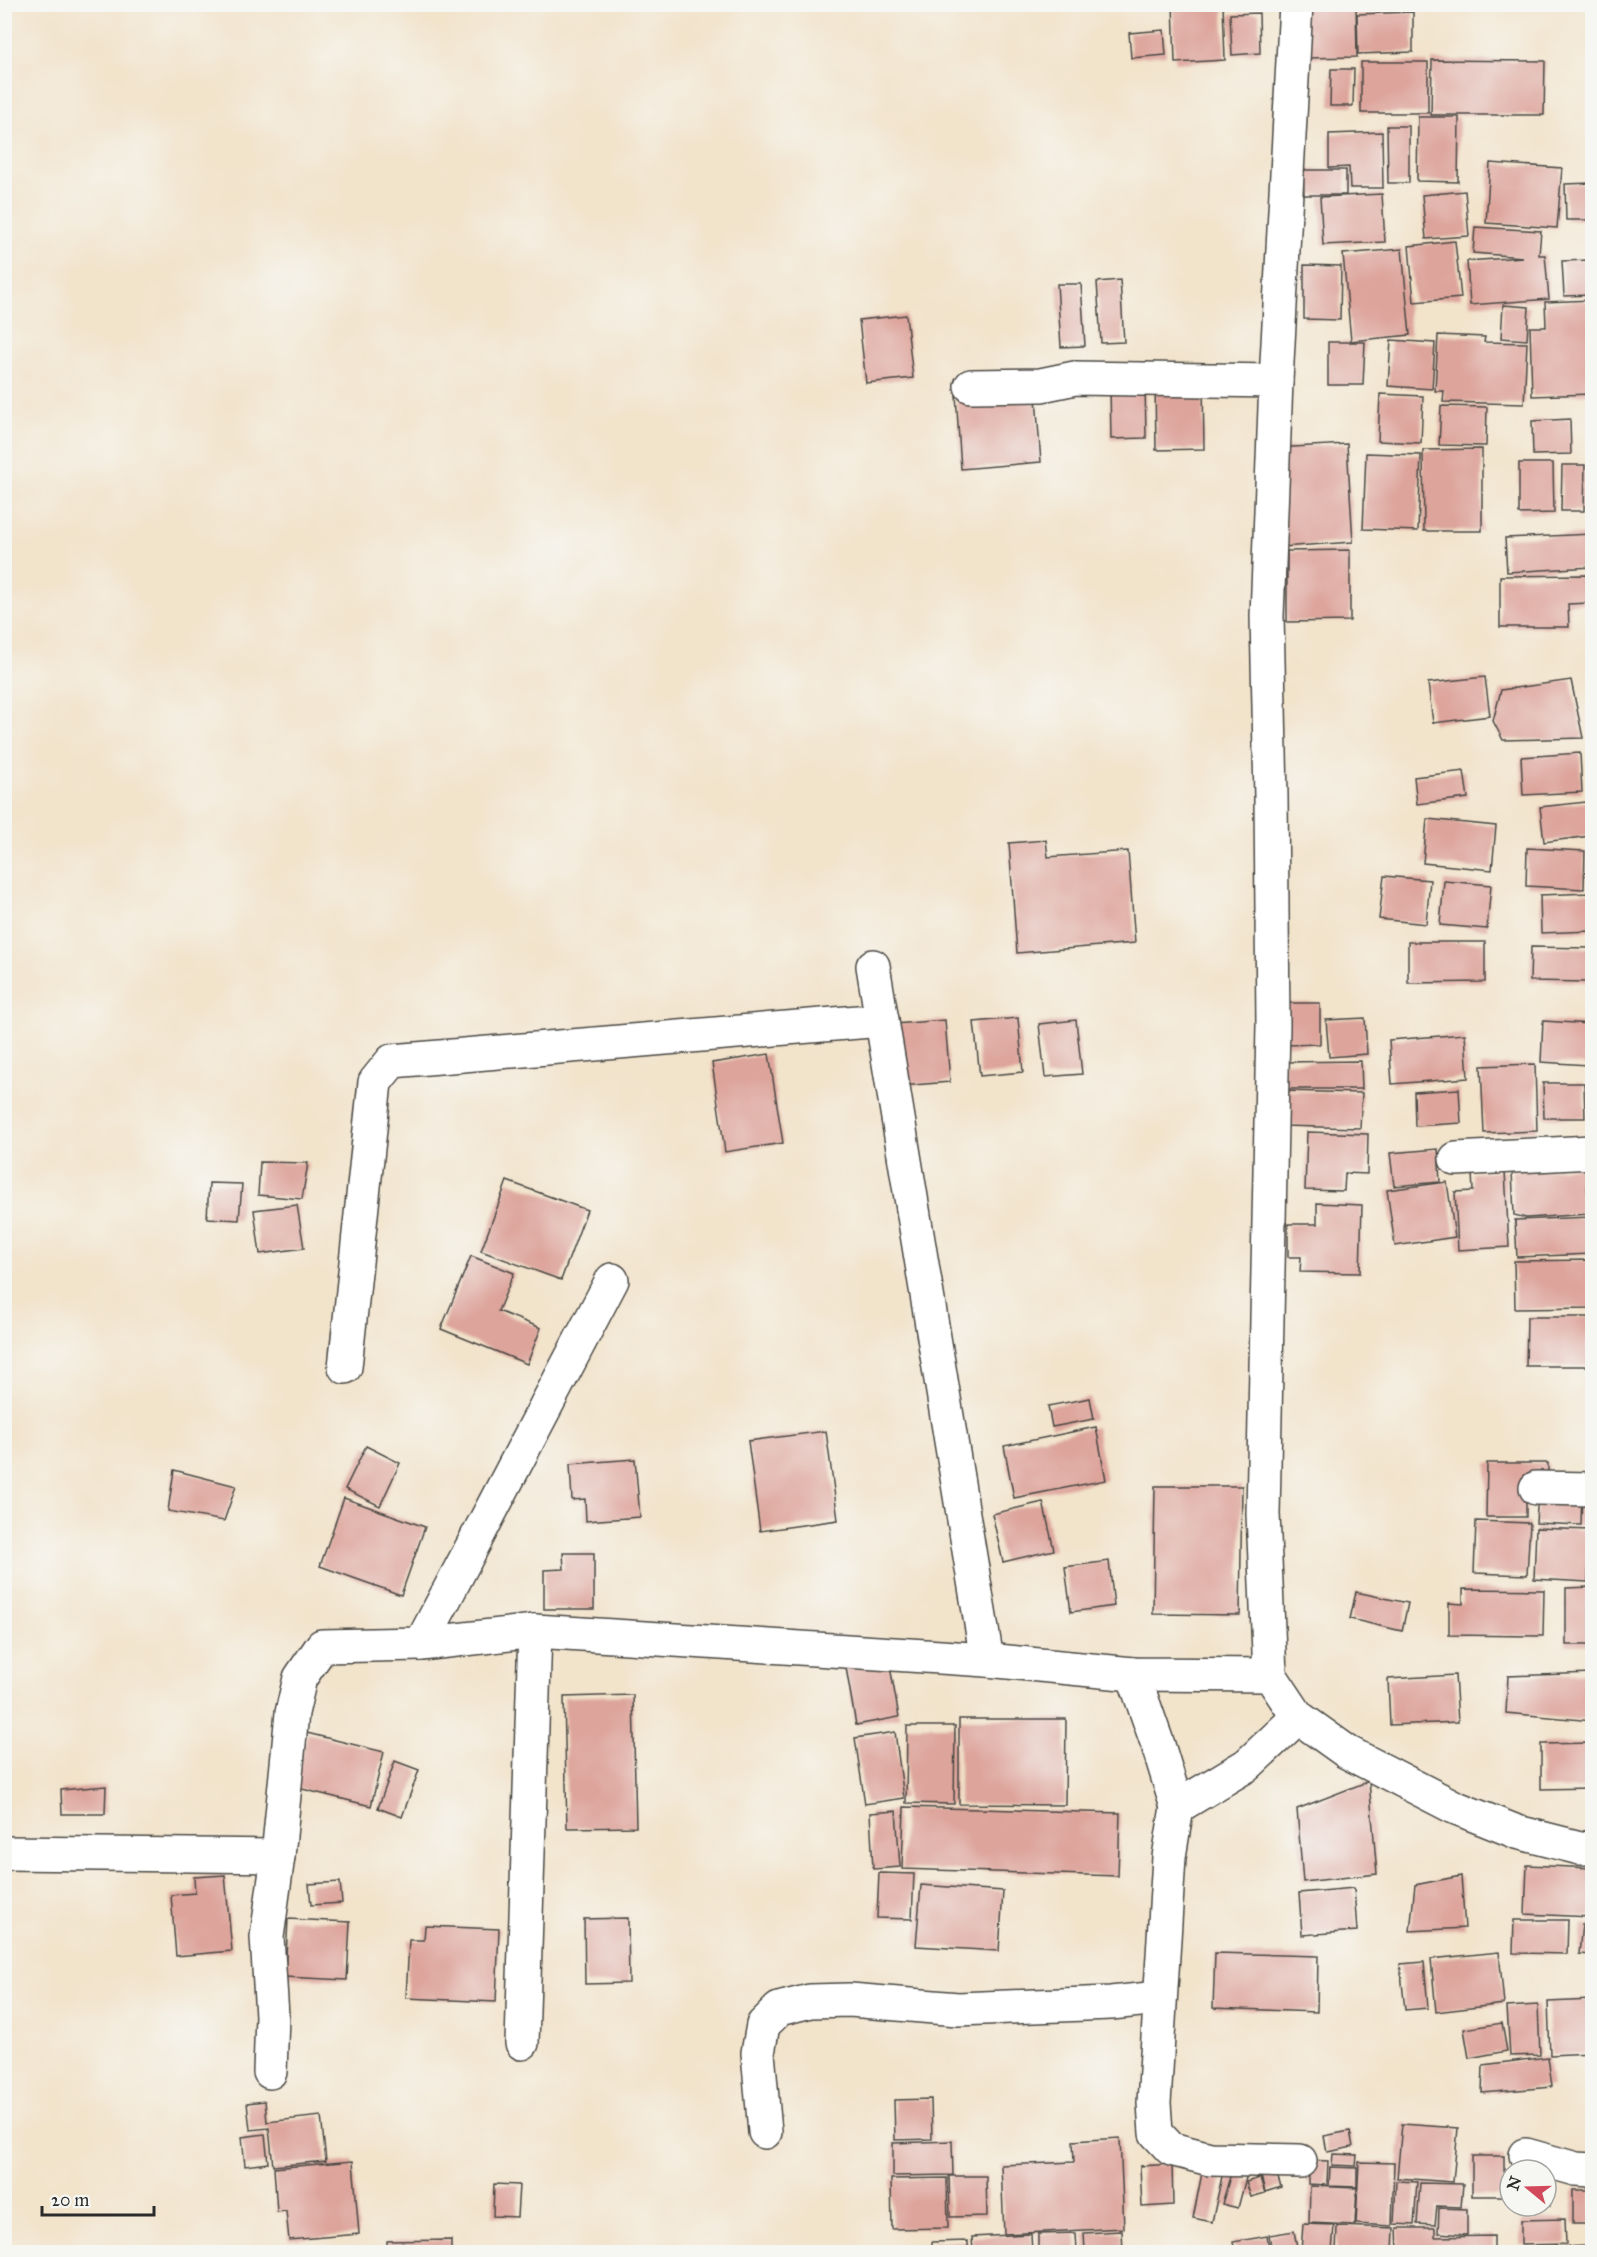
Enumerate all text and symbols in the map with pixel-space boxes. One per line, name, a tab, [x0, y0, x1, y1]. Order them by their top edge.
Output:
north arrow	[1498, 2158, 1558, 2218]
text: N	[1503, 2173, 1526, 2193]
scale bar	[42, 2179, 154, 2217]
text: 20 m	[51, 2189, 89, 2211]

